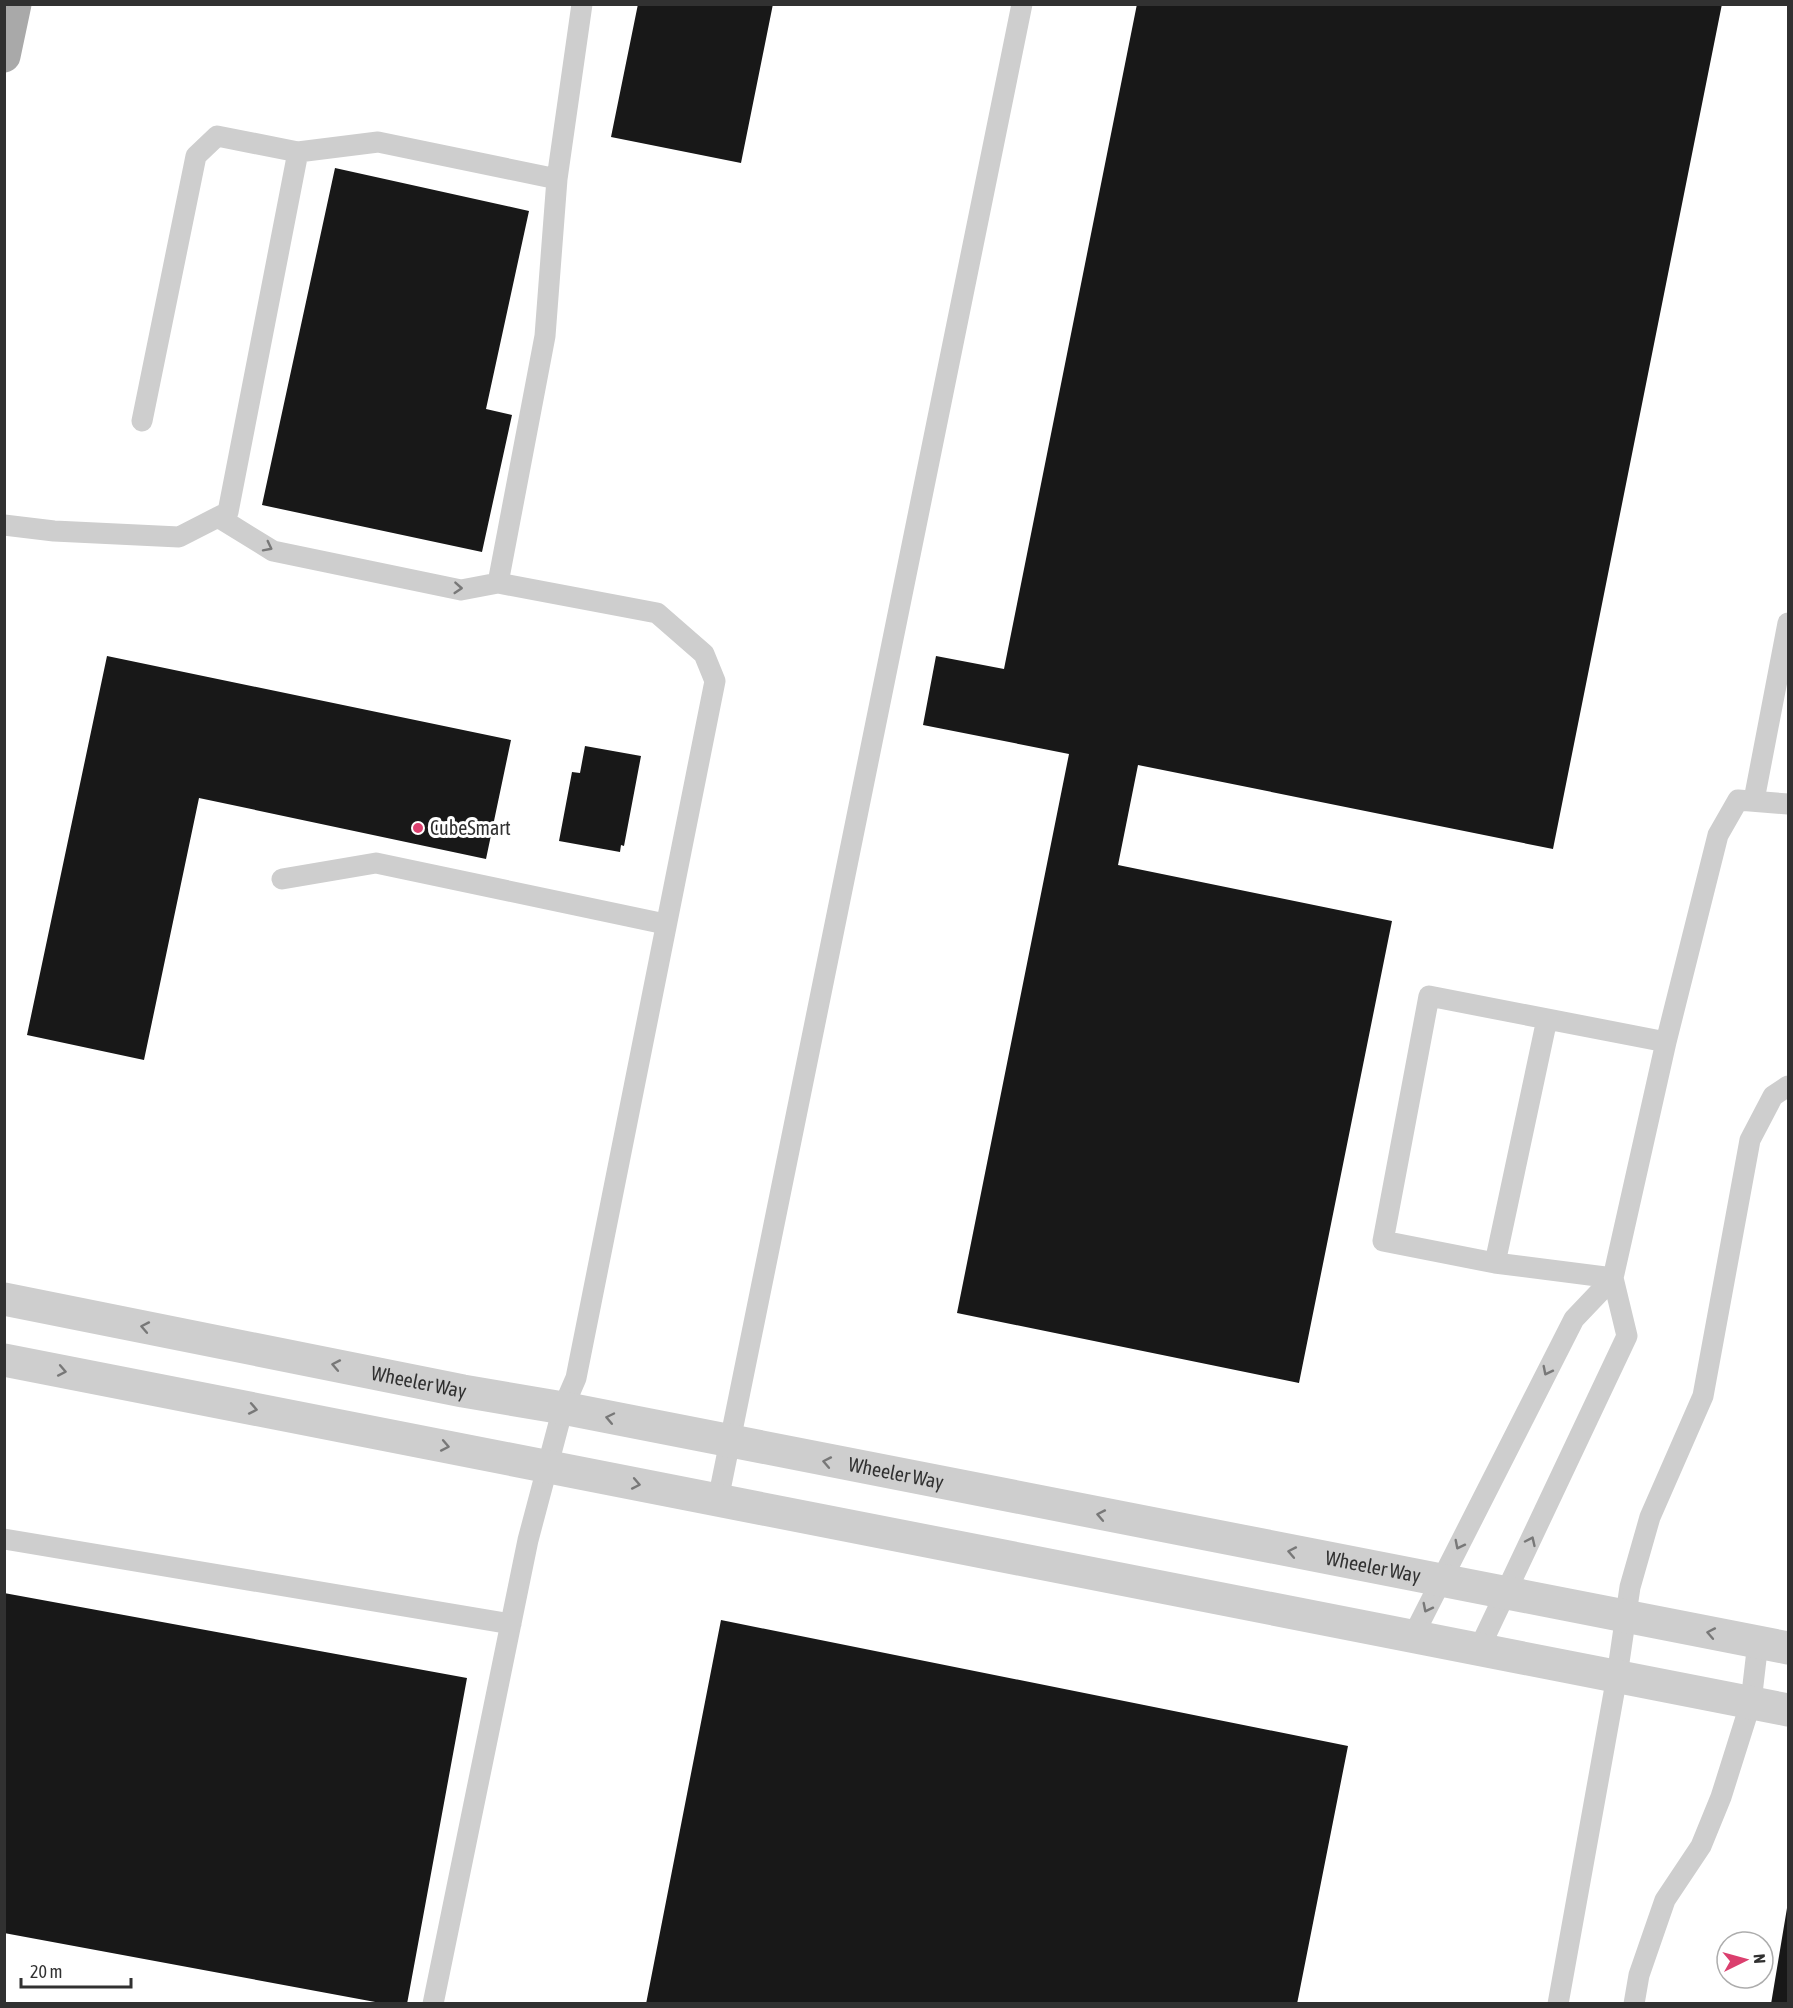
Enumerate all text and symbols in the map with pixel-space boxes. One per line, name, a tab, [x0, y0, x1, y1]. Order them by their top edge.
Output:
one-way arrow	[262, 540, 272, 551]
one-way arrow	[453, 581, 463, 594]
place label: CubeSmart	[430, 816, 511, 839]
marker: CubeSmart	[411, 821, 425, 835]
one-way arrow	[140, 1321, 150, 1334]
one-way arrow	[331, 1360, 341, 1373]
street label: Wheeler Way	[369, 1361, 468, 1402]
one-way arrow	[57, 1364, 67, 1377]
one-way arrow	[1543, 1365, 1555, 1376]
one-way arrow	[248, 1402, 258, 1415]
one-way arrow	[605, 1412, 615, 1425]
one-way arrow	[439, 1439, 449, 1452]
street label: Wheeler Way	[847, 1452, 946, 1493]
one-way arrow	[822, 1456, 832, 1469]
one-way arrow	[631, 1477, 641, 1490]
one-way arrow	[1096, 1509, 1106, 1522]
one-way arrow	[1524, 1537, 1536, 1548]
one-way arrow	[1455, 1539, 1466, 1549]
one-way arrow	[1288, 1546, 1298, 1559]
street label: Wheeler Way	[1324, 1546, 1423, 1587]
one-way arrow	[1423, 1602, 1435, 1613]
one-way arrow	[1706, 1627, 1716, 1640]
north arrow	[1715, 1930, 1775, 1990]
scale bar	[21, 1951, 130, 1989]
text: N	[1751, 1953, 1769, 1964]
text: 20 m	[30, 1961, 62, 1982]

